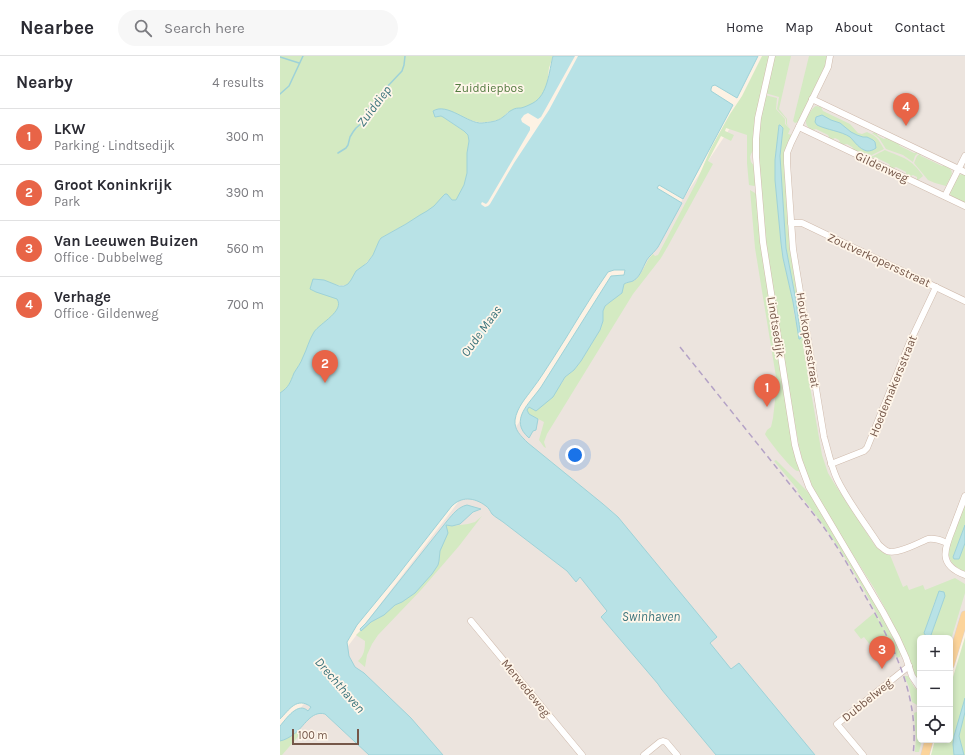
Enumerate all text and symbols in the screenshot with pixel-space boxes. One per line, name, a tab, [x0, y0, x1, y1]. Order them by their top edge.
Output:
search box	[118, 10, 398, 46]
text: Nearbee	[20, 17, 94, 39]
icon: search	[132, 17, 154, 39]
text: Search here	[164, 19, 245, 37]
text: Home	[726, 19, 763, 36]
text: Map	[785, 19, 813, 36]
text: About	[835, 19, 873, 36]
text: Contact	[895, 19, 945, 36]
text: Nearby	[16, 72, 73, 92]
text: 4 results	[212, 75, 264, 90]
park label: Zuiddiepbos	[455, 81, 523, 95]
water label: Zuiddiep	[354, 82, 394, 130]
pin: 4	[893, 93, 919, 126]
text: LKW	[54, 120, 85, 138]
text: 1	[27, 129, 31, 144]
text: 300 m	[226, 129, 264, 144]
text: Parking · Lindtsedijk	[54, 138, 175, 153]
street label: Gildenweg	[853, 149, 911, 185]
text: Groot Koninkrijk	[54, 176, 172, 194]
text: 2	[25, 185, 33, 200]
text: 390 m	[226, 185, 264, 200]
text: Park	[54, 194, 80, 209]
street label: Zoutverkopersstraat	[825, 230, 933, 290]
text: Van Leeuwen Buizen	[54, 232, 198, 250]
text: 3	[25, 241, 33, 256]
text: 560 m	[226, 241, 264, 256]
text: Office · Dubbelweg	[54, 250, 163, 265]
text: Verhage	[54, 288, 111, 306]
street label: Houtkopersstraat	[794, 291, 823, 389]
street label: Lindtsedijk	[764, 295, 788, 359]
text: 4	[25, 297, 33, 312]
text: 700 m	[227, 297, 264, 312]
water label: Oude Maas	[457, 302, 505, 360]
text: Office · Gildenweg	[54, 306, 159, 321]
street label: Hoedemakersstraat	[866, 333, 920, 439]
pin: 2	[312, 350, 338, 383]
pin: 1	[754, 374, 780, 407]
your location	[565, 445, 585, 465]
water label: Swinhaven	[622, 609, 680, 624]
map controls	[917, 635, 953, 743]
button: +	[917, 635, 953, 671]
pin: 3	[869, 636, 895, 669]
water label: Drechthaven	[312, 654, 368, 716]
street label: Merwedeweg	[498, 656, 554, 720]
button: −	[917, 671, 953, 707]
street label: Dubbelweg	[839, 675, 895, 724]
button: locate	[917, 707, 953, 743]
scale bar	[292, 727, 359, 746]
text: 100 m	[298, 729, 328, 742]

